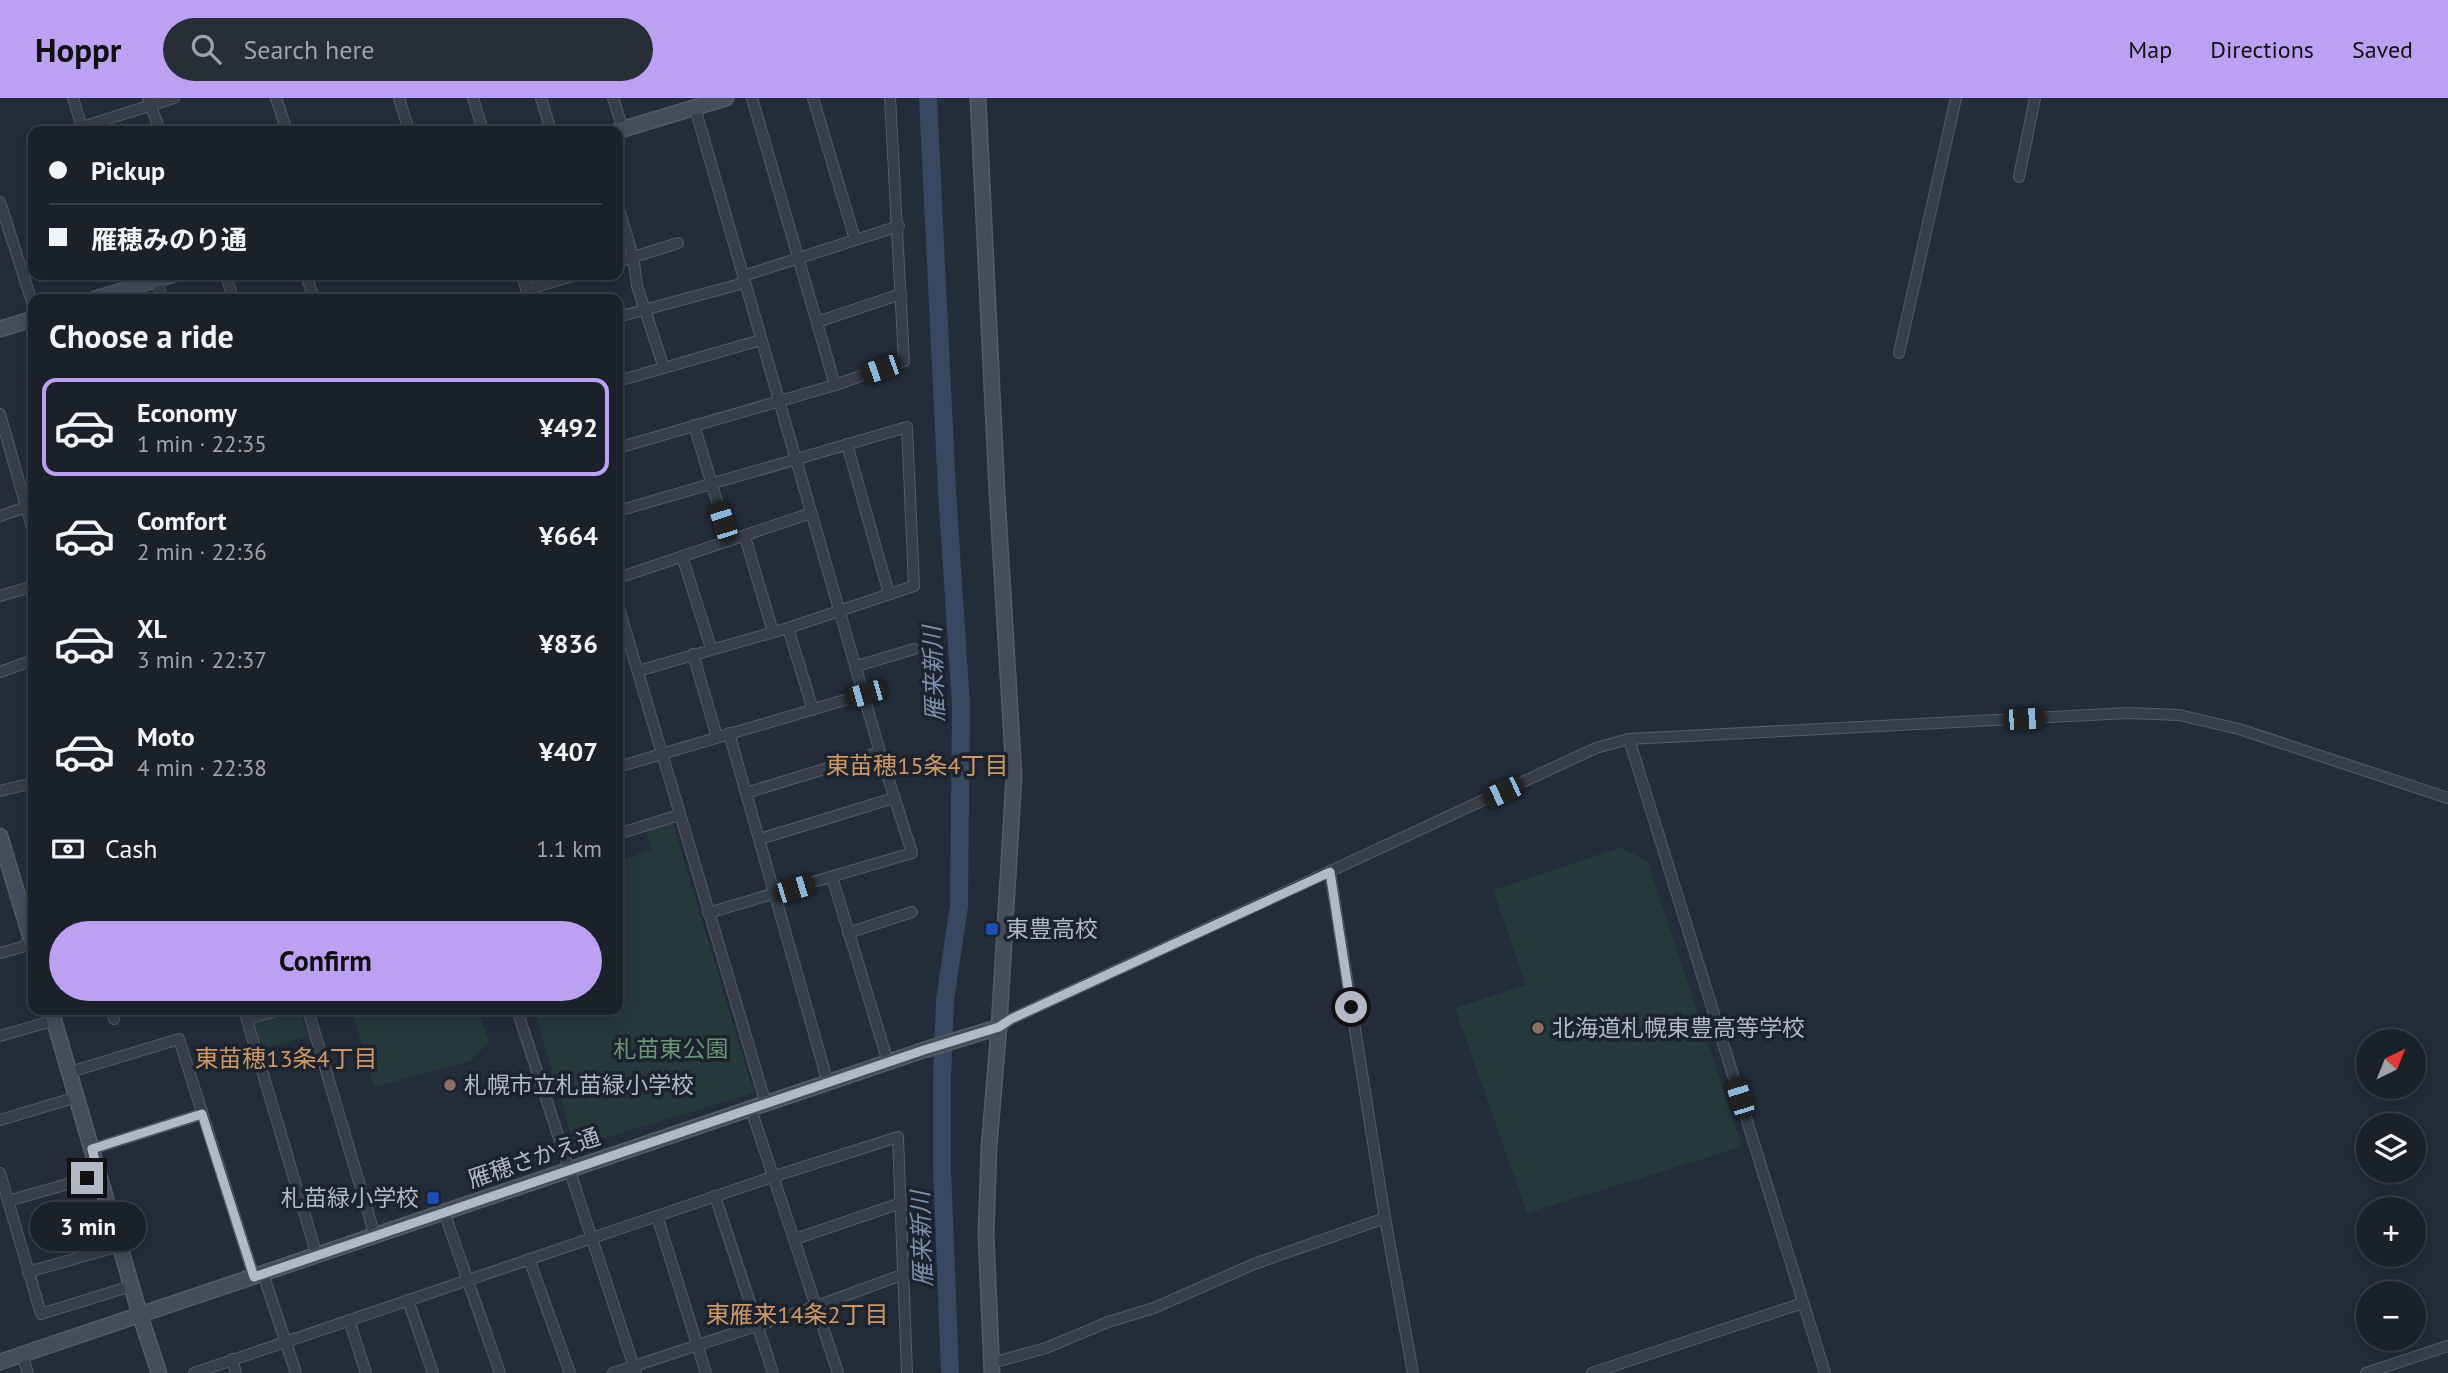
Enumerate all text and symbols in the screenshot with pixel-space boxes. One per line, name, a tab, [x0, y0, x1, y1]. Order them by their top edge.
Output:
search box	[163, 18, 653, 81]
text: Hoppr	[35, 28, 121, 71]
icon: search	[187, 30, 225, 68]
text: Search here	[243, 33, 375, 66]
text: Map	[2128, 34, 2172, 65]
text: Directions	[2210, 34, 2314, 65]
text: Saved	[2352, 34, 2413, 65]
text: Pickup	[91, 154, 165, 187]
text: 雁穂みのり通	[91, 223, 247, 256]
text: Choose a ride	[49, 315, 234, 357]
car	[858, 352, 905, 386]
icon: car	[53, 396, 116, 459]
text: Economy	[137, 396, 237, 429]
text: ¥492	[539, 411, 598, 444]
text: 1 min · 22:35	[137, 429, 267, 458]
car	[707, 499, 740, 545]
icon: car	[53, 504, 116, 567]
text: Comfort	[137, 504, 227, 537]
text: ¥664	[539, 519, 598, 552]
text: 2 min · 22:36	[137, 537, 267, 566]
icon: car	[53, 612, 116, 675]
text: XL	[137, 612, 167, 645]
water label: 雁来新川	[916, 623, 951, 723]
text: ¥836	[539, 627, 598, 660]
text: 3 min · 22:37	[137, 645, 267, 674]
car	[842, 678, 889, 710]
car	[2003, 707, 2046, 731]
icon: car	[53, 720, 116, 783]
text: Moto	[137, 720, 195, 753]
text: ¥407	[539, 735, 598, 768]
district label: 東苗穂15条4丁目	[825, 750, 1009, 781]
text: 4 min · 22:38	[137, 753, 267, 782]
car	[1480, 774, 1527, 810]
icon: cash	[49, 830, 87, 868]
text: Cash	[105, 832, 157, 865]
text: 1.1 km	[536, 834, 602, 863]
car	[771, 873, 818, 905]
place label: 東豊高校	[1006, 914, 1098, 943]
button: Confirm	[49, 921, 602, 1001]
marker: 東豊高校	[984, 921, 1000, 937]
route start	[1335, 991, 1367, 1023]
place label: 北海道札幌東豊高等学校	[1552, 1013, 1805, 1042]
marker: 北海道札幌東豊高等学校	[1530, 1020, 1546, 1036]
north arrow	[2356, 1029, 2426, 1099]
map controls	[2356, 1029, 2426, 1351]
park label: 札苗東公園	[614, 1034, 729, 1063]
district label: 東苗穂13条4丁目	[194, 1043, 378, 1074]
place label: 札幌市立札苗緑小学校	[464, 1070, 694, 1099]
car	[1724, 1075, 1757, 1121]
marker: 札幌市立札苗緑小学校	[442, 1077, 458, 1093]
button: layers	[2356, 1113, 2426, 1183]
street label: 雁穂さかえ通	[464, 1121, 604, 1194]
route end	[71, 1162, 103, 1194]
place label: 札苗緑小学校	[281, 1183, 419, 1212]
water label: 雁来新川	[904, 1188, 939, 1288]
marker: 札苗緑小学校	[425, 1190, 441, 1206]
button: +	[2356, 1197, 2426, 1267]
callout: 3 min	[29, 1202, 145, 1252]
text: 3 min	[60, 1212, 116, 1241]
button: −	[2356, 1281, 2426, 1351]
district label: 東雁来14条2丁目	[705, 1299, 889, 1330]

